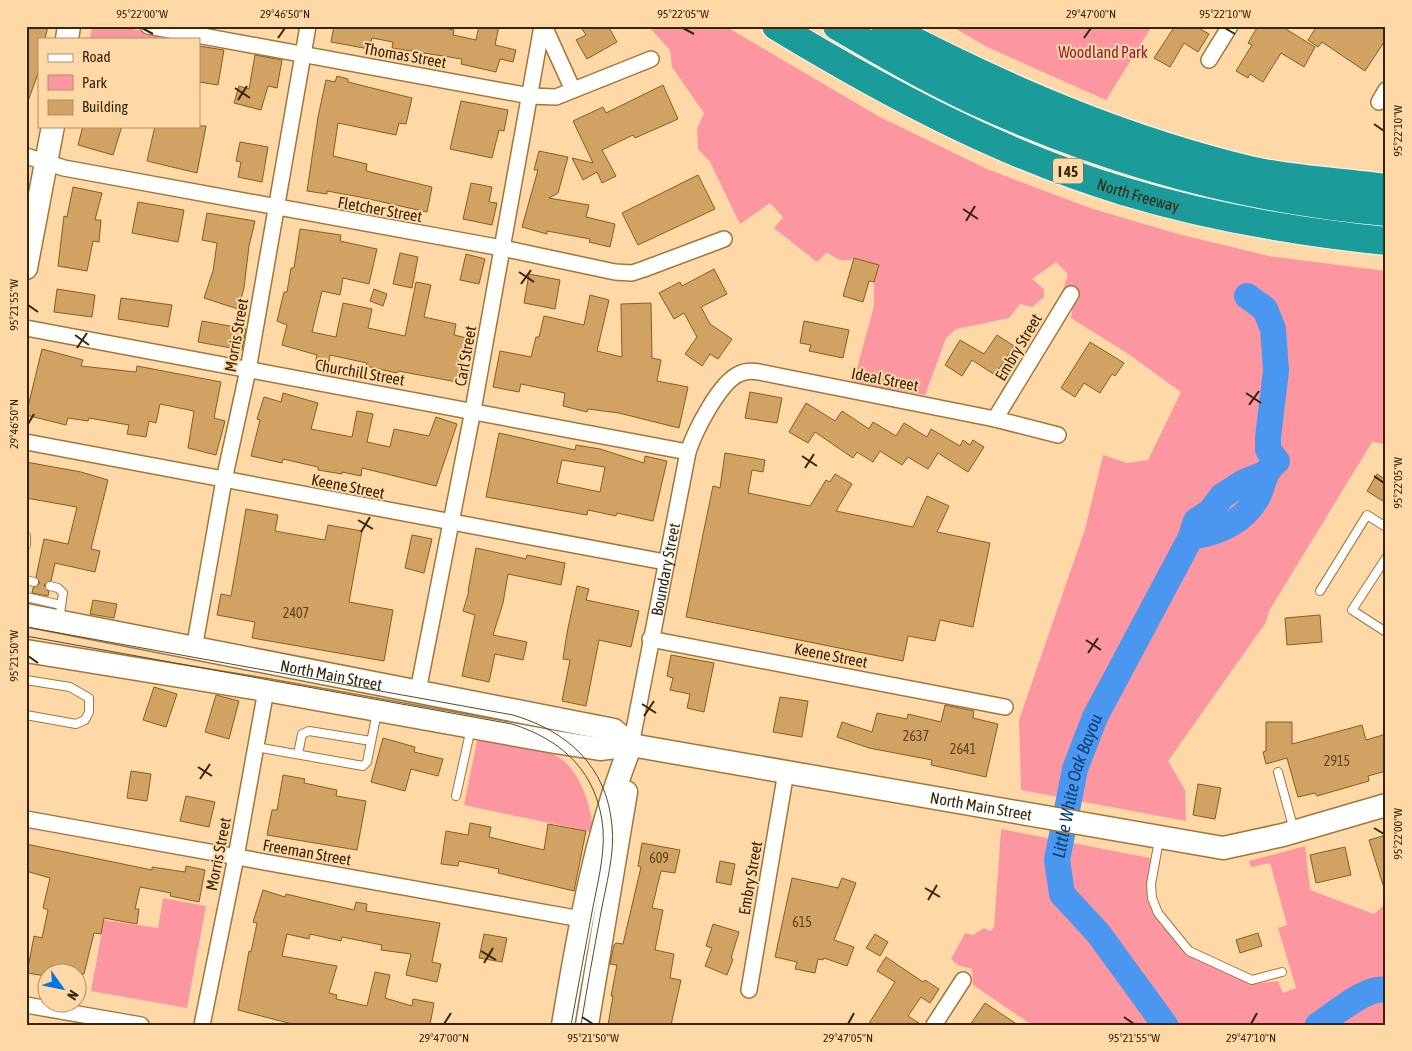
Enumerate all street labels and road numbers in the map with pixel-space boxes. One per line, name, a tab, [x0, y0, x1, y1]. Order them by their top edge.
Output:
street label: Thomas Street	[362, 39, 448, 71]
road number: I 45	[1053, 158, 1083, 184]
street label: North Freeway	[1095, 174, 1182, 216]
street label: Fletcher Street	[336, 193, 424, 225]
street label: Morris Street	[221, 296, 251, 373]
street label: Embry Street	[991, 310, 1046, 384]
street label: Carl Street	[451, 324, 479, 388]
street label: Churchill Street	[314, 355, 407, 389]
street label: Ideal Street	[850, 364, 920, 394]
street label: Keene Street	[310, 470, 387, 502]
street label: Boundary Street	[647, 521, 683, 617]
street label: Keene Street	[793, 639, 870, 671]
street label: North Main Street	[279, 656, 384, 693]
street label: North Main Street	[929, 788, 1034, 824]
street label: Morris Street	[202, 815, 234, 892]
street label: Freeman Street	[261, 835, 353, 869]
street label: Embry Street	[735, 839, 766, 916]

